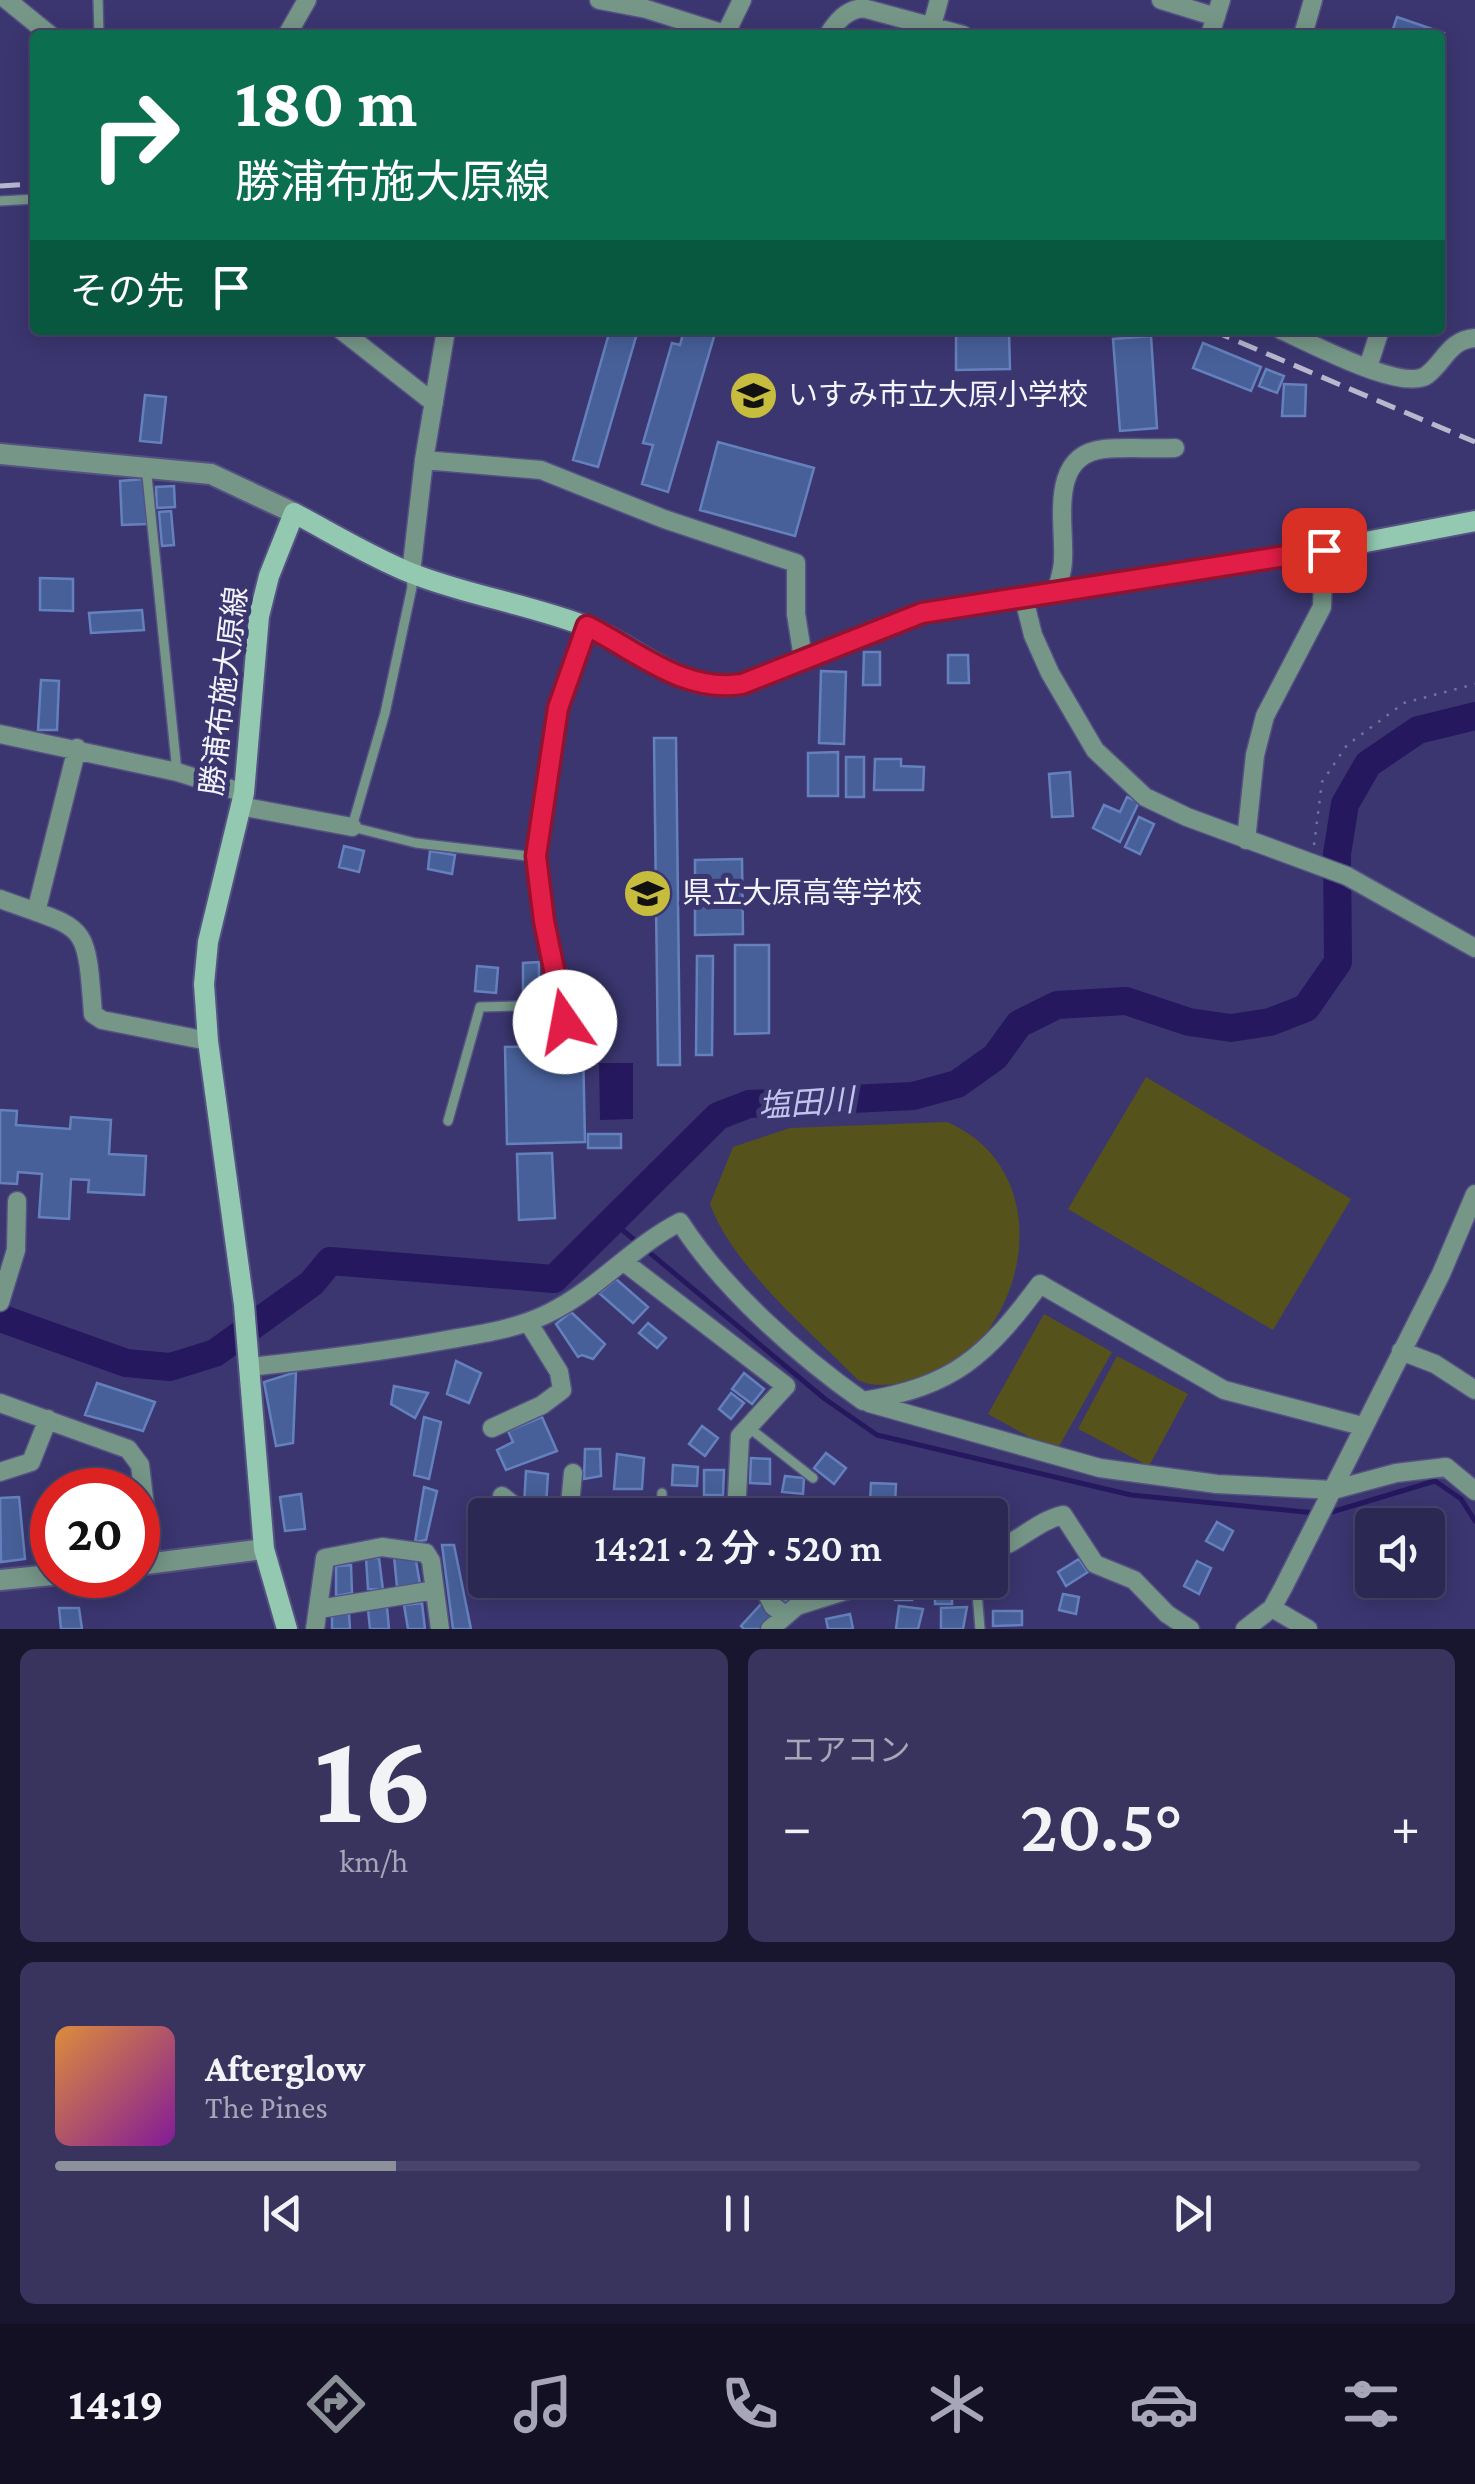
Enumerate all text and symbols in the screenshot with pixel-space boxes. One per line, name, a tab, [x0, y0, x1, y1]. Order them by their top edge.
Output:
text: 180 m	[235, 63, 417, 141]
icon: right	[70, 70, 200, 200]
text: 勝浦布施大原線	[235, 157, 550, 207]
icon: arrive	[204, 260, 259, 315]
text: その先	[70, 270, 184, 312]
school or university icon: いすみ市立大原小学校	[727, 369, 779, 421]
place label: いすみ市立大原小学校	[788, 378, 1088, 411]
pin	[1282, 508, 1367, 593]
icon: arrive	[1297, 523, 1352, 578]
street label: 勝浦布施大原線	[194, 585, 253, 797]
school or university icon: 県立大原高等学校	[621, 867, 673, 919]
place label: 県立大原高等学校	[682, 876, 922, 909]
position arrow	[513, 970, 617, 1074]
water label: 塩田川	[757, 1081, 858, 1124]
speed limit sign: 20	[30, 1468, 160, 1598]
map controls	[1355, 1508, 1445, 1598]
button: sound	[1355, 1508, 1445, 1598]
text: 14:21 · 2 分 · 520 m	[594, 1527, 882, 1569]
text: 16	[314, 1705, 434, 1850]
text: エアコン	[783, 1732, 911, 1768]
text: 20.5°	[1020, 1784, 1182, 1867]
text: −	[783, 1796, 812, 1857]
text: +	[1391, 1796, 1420, 1857]
text: km/h	[339, 1843, 408, 1879]
text: Afterglow	[205, 2047, 365, 2089]
text: The Pines	[205, 2089, 328, 2125]
icon: previous	[255, 2186, 310, 2241]
icon: pause	[710, 2186, 765, 2241]
icon: next	[1165, 2186, 1220, 2241]
icon: directions	[301, 2369, 371, 2439]
icon: music	[508, 2369, 578, 2439]
icon: phone	[715, 2369, 785, 2439]
icon: climate	[922, 2369, 992, 2439]
icon: car	[1129, 2369, 1199, 2439]
icon: filters	[1336, 2369, 1406, 2439]
text: 14:19	[69, 2379, 164, 2429]

